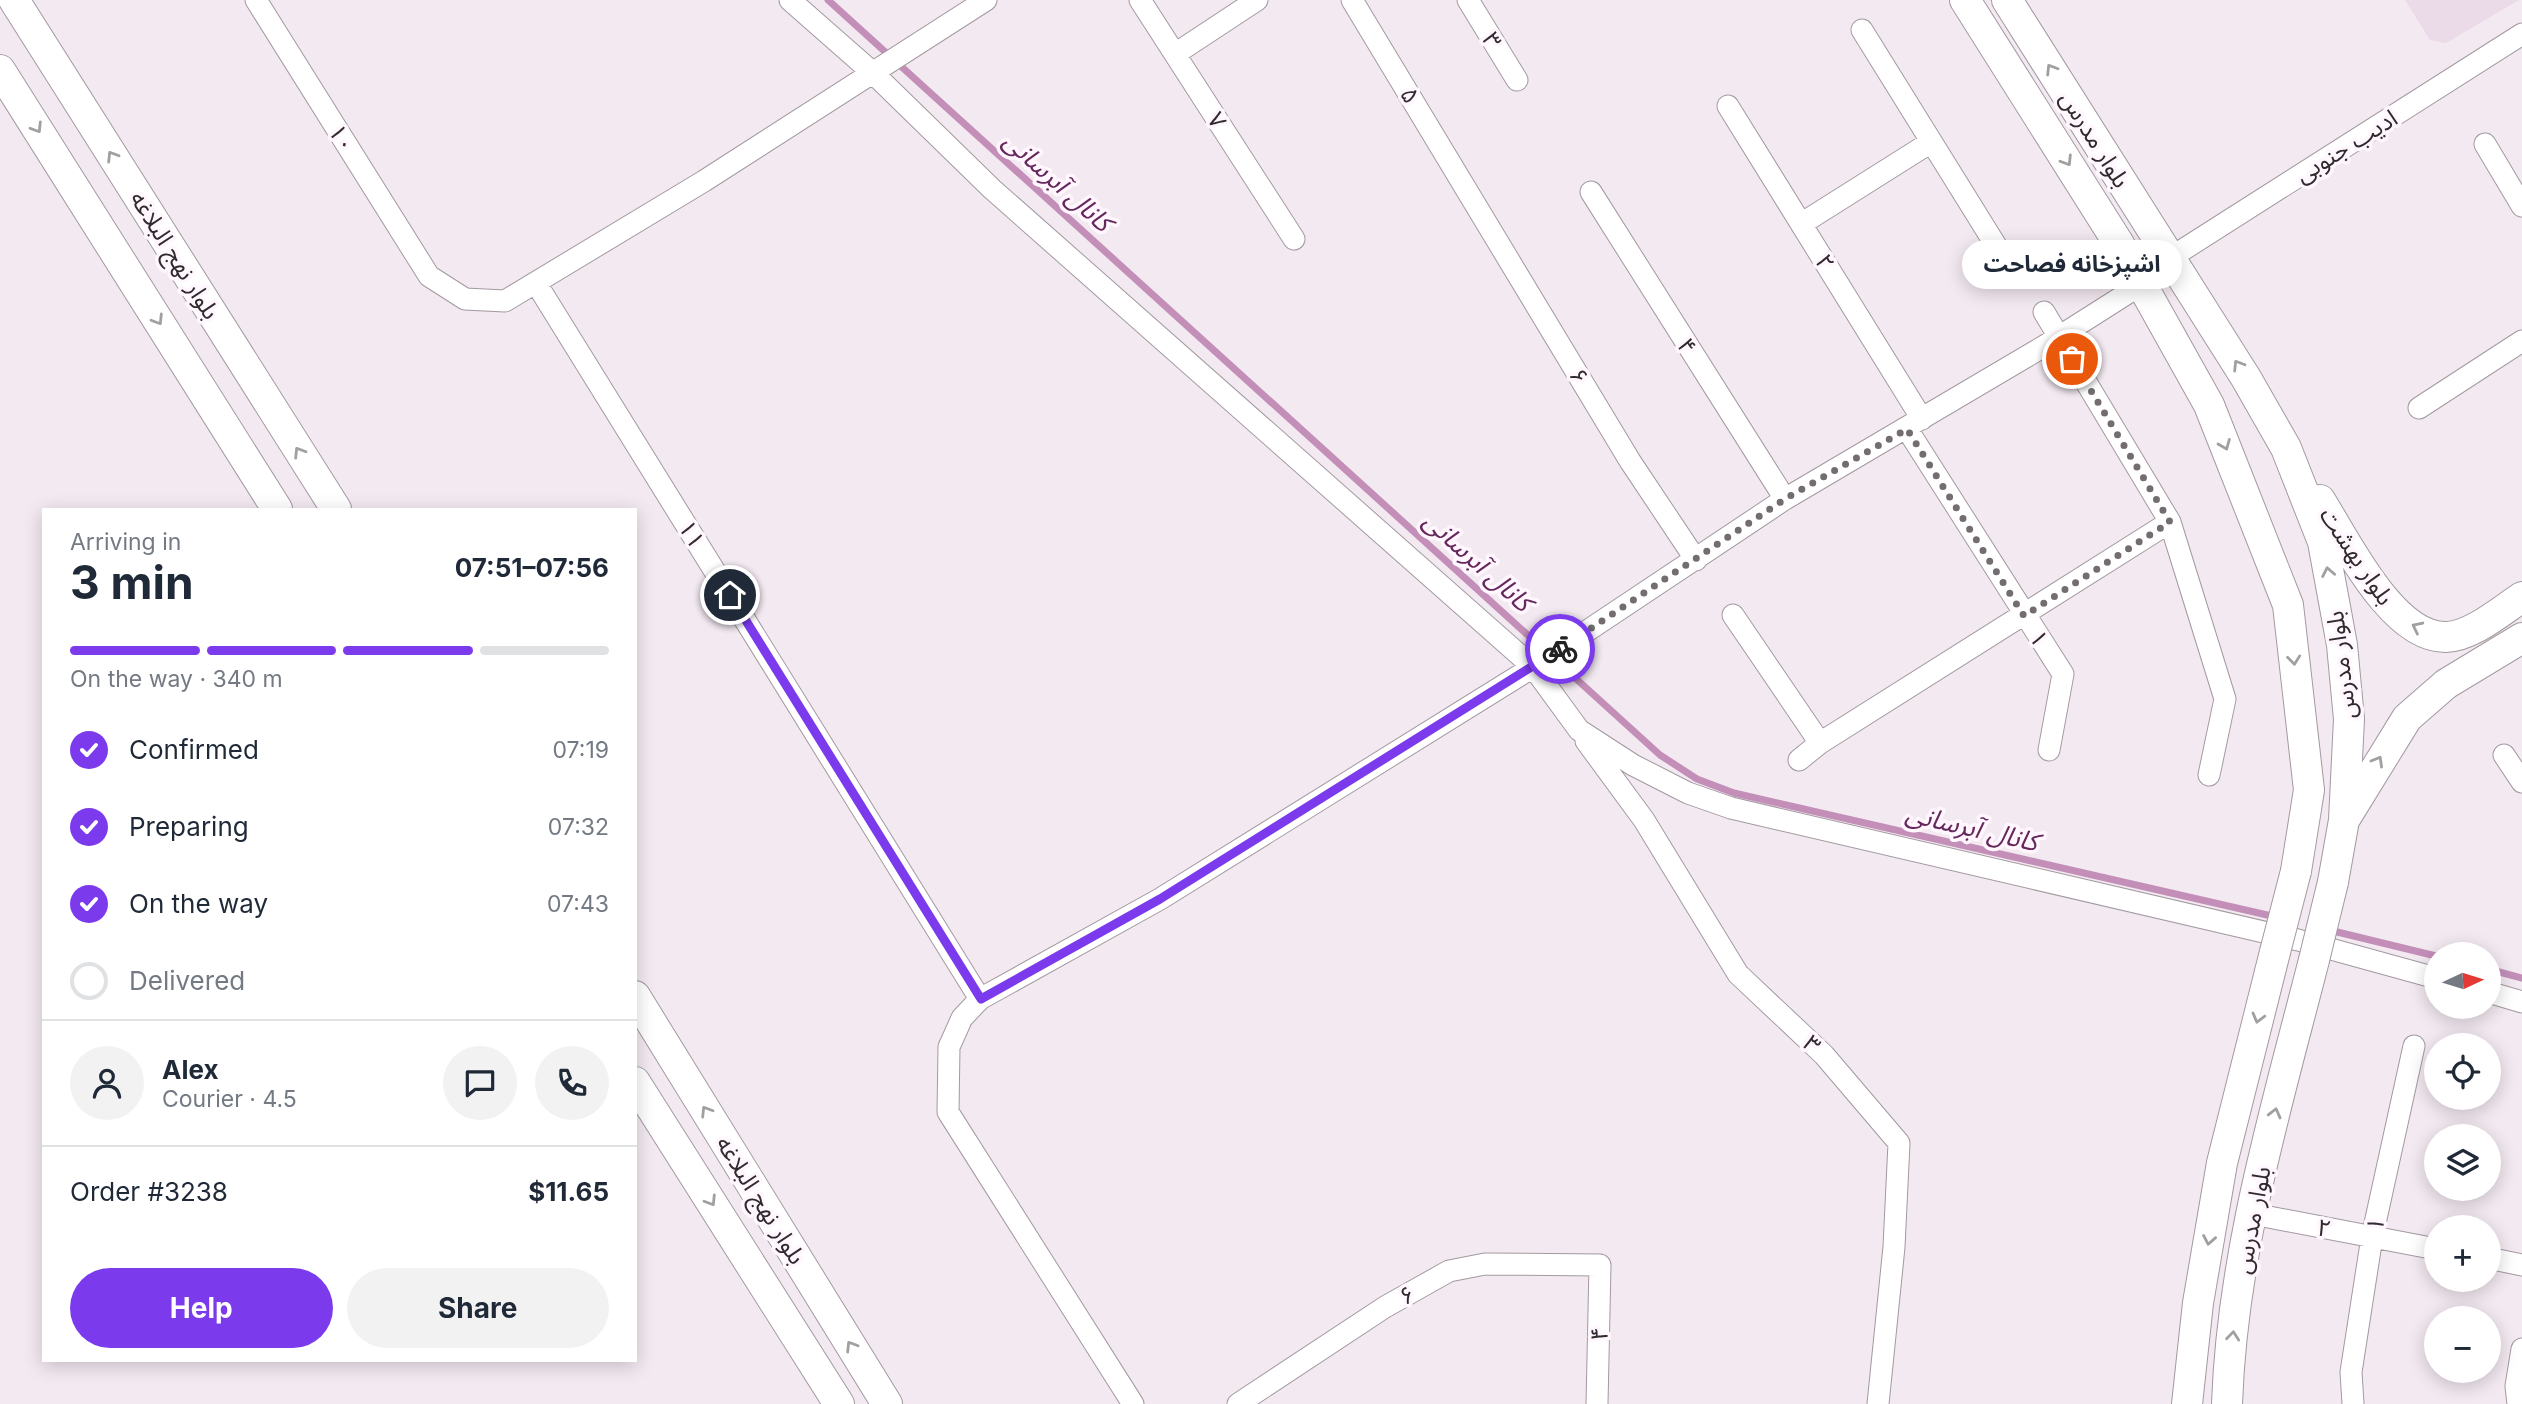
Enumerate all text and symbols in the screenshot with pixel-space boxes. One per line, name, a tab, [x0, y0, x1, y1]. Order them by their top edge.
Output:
street label: ۳	[1476, 27, 1508, 53]
one-way arrow	[2046, 64, 2059, 77]
street label: ۵	[1394, 81, 1426, 109]
street label: بلوار مدرس	[2054, 85, 2136, 193]
street label: ادیب جنوبی	[2289, 103, 2403, 189]
street label: ۷	[1201, 106, 1233, 134]
street label: ۱۰	[322, 119, 362, 157]
one-way arrow	[28, 120, 41, 133]
water label: کانال آبرسانی	[997, 124, 1122, 242]
one-way arrow	[108, 150, 121, 163]
one-way arrow	[2058, 153, 2071, 166]
street label: بلوار نهج البلاغه	[122, 186, 226, 326]
callout: اشپزخانه فصاحت	[1962, 240, 2182, 289]
street label: ۲	[1809, 248, 1841, 276]
text: اشپزخانه فصاحت	[1983, 250, 2161, 278]
one-way arrow	[150, 313, 163, 326]
pin	[2042, 329, 2102, 389]
street label: ۴	[1671, 332, 1703, 360]
icon: bag	[2053, 340, 2091, 378]
one-way arrow	[2233, 359, 2246, 372]
street label: ۶	[1563, 363, 1595, 389]
one-way arrow	[2217, 438, 2231, 450]
one-way arrow	[295, 446, 308, 459]
street label: بلوار بهشت	[2314, 502, 2400, 610]
water label: کانال آبرسانی	[1417, 504, 1542, 622]
street label: ۱۱	[672, 515, 712, 553]
text: Arriving in	[70, 528, 181, 556]
text: 07:51–07:56	[455, 552, 609, 583]
text: 3 min	[70, 554, 194, 610]
pin	[700, 565, 760, 625]
one-way arrow	[2321, 566, 2336, 578]
icon: home	[711, 576, 749, 614]
street label: بلوار مدرس	[2320, 609, 2362, 721]
courier	[1525, 614, 1595, 684]
one-way arrow	[2412, 622, 2424, 636]
street label: ۱	[2023, 624, 2055, 652]
icon: bike	[1541, 630, 1579, 668]
one-way arrow	[2287, 654, 2302, 666]
text: On the way · 340 m	[70, 665, 283, 693]
icon: check	[70, 731, 108, 769]
text: Confirmed	[129, 734, 259, 765]
text: 07:19	[552, 736, 609, 764]
one-way arrow	[2370, 756, 2383, 769]
water label: کانال آبرسانی	[1903, 797, 2046, 859]
icon: check	[70, 808, 108, 846]
text: Preparing	[129, 811, 249, 842]
text: 07:32	[548, 813, 609, 841]
icon: check	[70, 885, 108, 923]
text: On the way	[129, 888, 268, 919]
text: 07:43	[547, 890, 609, 918]
north arrow	[2424, 942, 2501, 1018]
map controls	[2424, 942, 2501, 1383]
text: Delivered	[129, 965, 245, 996]
one-way arrow	[2252, 1012, 2266, 1024]
street label: ۳	[1797, 1029, 1827, 1059]
button: locate	[2424, 1033, 2501, 1110]
button: person	[70, 1046, 144, 1120]
button: chat	[443, 1046, 517, 1120]
button: phone	[535, 1046, 609, 1120]
text: Alex	[162, 1054, 219, 1085]
text: Courier · 4.5	[162, 1085, 297, 1113]
one-way arrow	[702, 1105, 715, 1118]
one-way arrow	[2267, 1107, 2281, 1119]
button: layers	[2424, 1124, 2501, 1201]
street label: بلوار نهج البلاغه	[708, 1131, 812, 1271]
street label: بلوار مدرس	[2227, 1164, 2277, 1276]
text: Order #3238	[70, 1176, 228, 1207]
text: $11.65	[528, 1176, 609, 1207]
one-way arrow	[703, 1194, 716, 1207]
street label: ۲	[2314, 1212, 2334, 1244]
street label: ۱	[2359, 1214, 2391, 1234]
button: +	[2424, 1215, 2501, 1292]
one-way arrow	[2202, 1234, 2217, 1246]
button: Help	[70, 1268, 333, 1348]
button: Share	[347, 1268, 609, 1348]
street label: ۶	[1394, 1279, 1420, 1311]
button: −	[2424, 1306, 2501, 1383]
street label: ۴	[1584, 1327, 1614, 1341]
one-way arrow	[2225, 1330, 2240, 1342]
one-way arrow	[847, 1340, 860, 1353]

